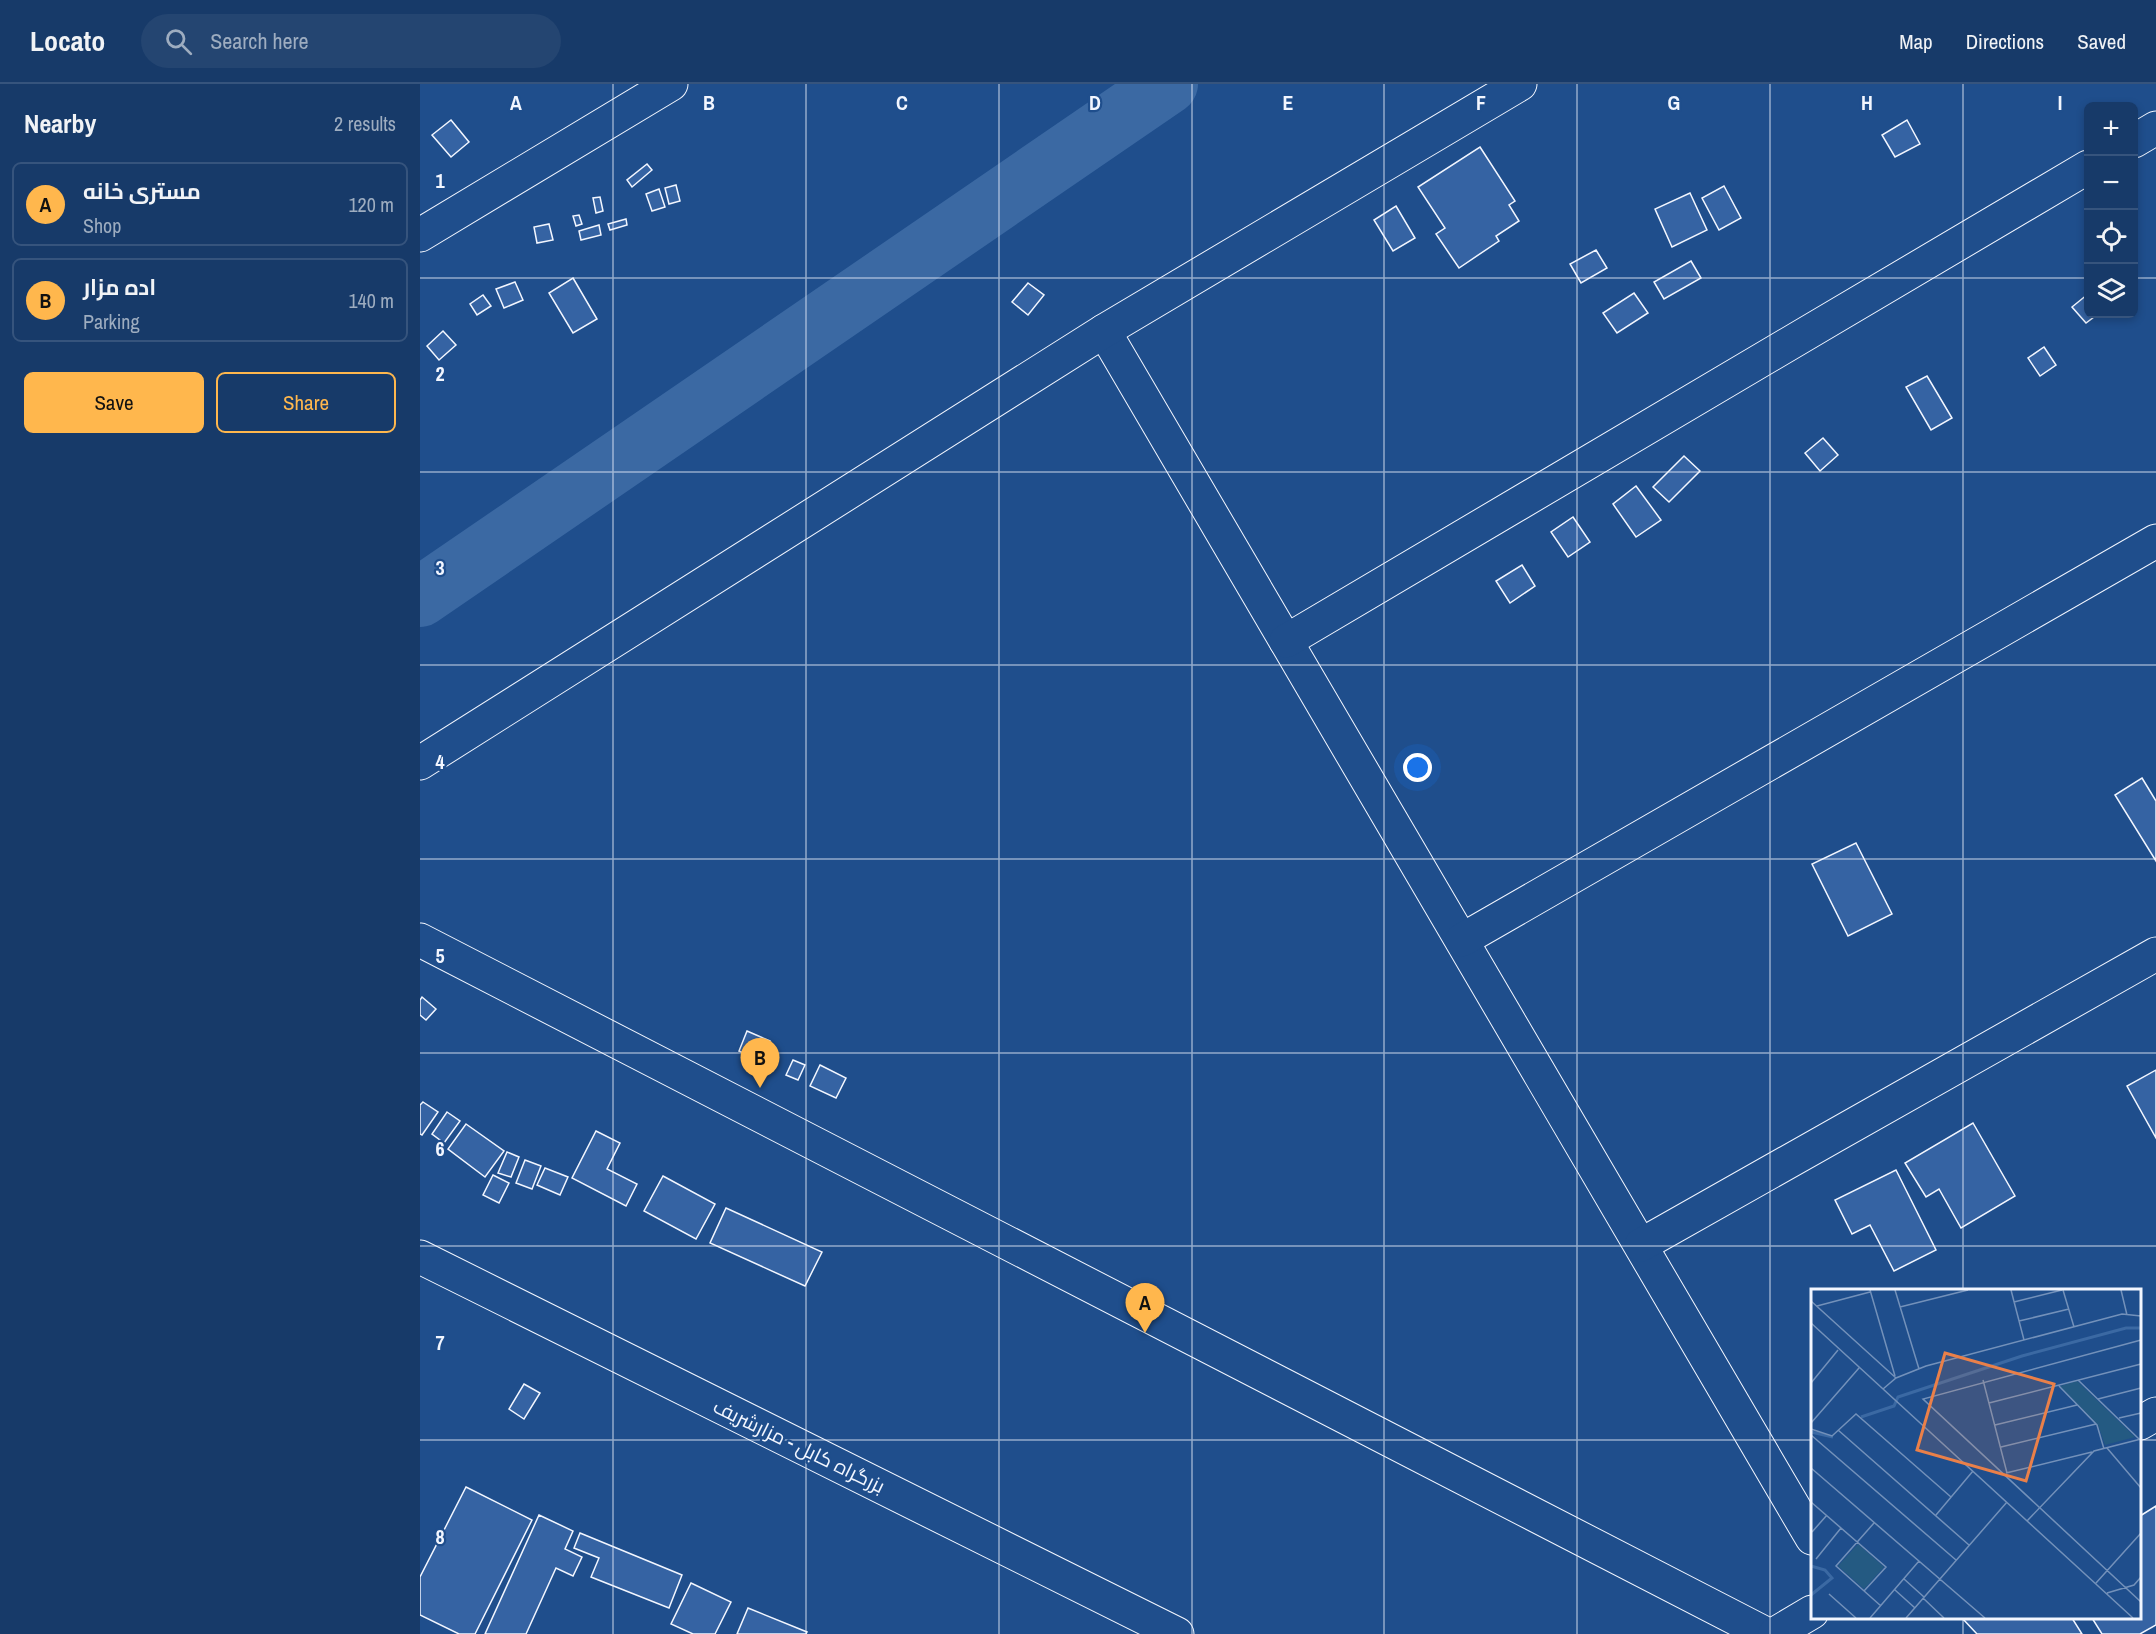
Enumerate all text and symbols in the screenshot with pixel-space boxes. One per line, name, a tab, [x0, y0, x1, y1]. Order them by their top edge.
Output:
search box	[141, 14, 561, 68]
text: Locato	[30, 22, 105, 60]
icon: search	[162, 25, 195, 58]
text: Search here	[210, 26, 309, 56]
text: Map	[1899, 27, 1933, 56]
text: Directions	[1966, 27, 2044, 56]
text: Saved	[2077, 27, 2126, 56]
text: A	[510, 89, 522, 116]
text: B	[703, 89, 715, 116]
text: C	[896, 89, 908, 116]
text: D	[1089, 89, 1101, 116]
text: E	[1283, 89, 1294, 116]
text: F	[1476, 89, 1486, 116]
text: G	[1668, 89, 1680, 116]
text: H	[1861, 89, 1873, 116]
text: I	[2058, 89, 2062, 116]
map controls	[2084, 102, 2138, 318]
button: +	[2084, 102, 2138, 156]
text: Nearby	[24, 106, 96, 141]
text: 2 results	[334, 110, 396, 137]
button: −	[2084, 156, 2138, 210]
text: 1	[435, 167, 445, 194]
text: مستری خانه	[83, 176, 201, 206]
text: A	[40, 191, 51, 218]
text: 120 m	[348, 191, 394, 218]
button: locate	[2084, 210, 2138, 264]
text: Shop	[83, 212, 121, 239]
button: layers	[2084, 264, 2138, 318]
text: اده مزار	[83, 272, 156, 302]
text: B	[40, 287, 51, 314]
text: 140 m	[348, 287, 394, 314]
text: Parking	[83, 308, 140, 335]
text: 2	[435, 360, 445, 387]
button: Save	[24, 372, 204, 433]
button: Share	[216, 372, 396, 433]
text: 3	[435, 554, 445, 581]
text: 4	[435, 748, 445, 775]
your location	[1403, 753, 1432, 782]
text: 5	[435, 942, 445, 969]
pin: B	[740, 1038, 780, 1088]
text: 6	[435, 1135, 445, 1162]
pin: A	[1126, 1284, 1164, 1333]
inset map	[1811, 1289, 2141, 1619]
text: 7	[435, 1329, 445, 1356]
street label: بزرگراه کابل - مزارشریف	[709, 1392, 890, 1499]
text: 8	[435, 1523, 445, 1550]

